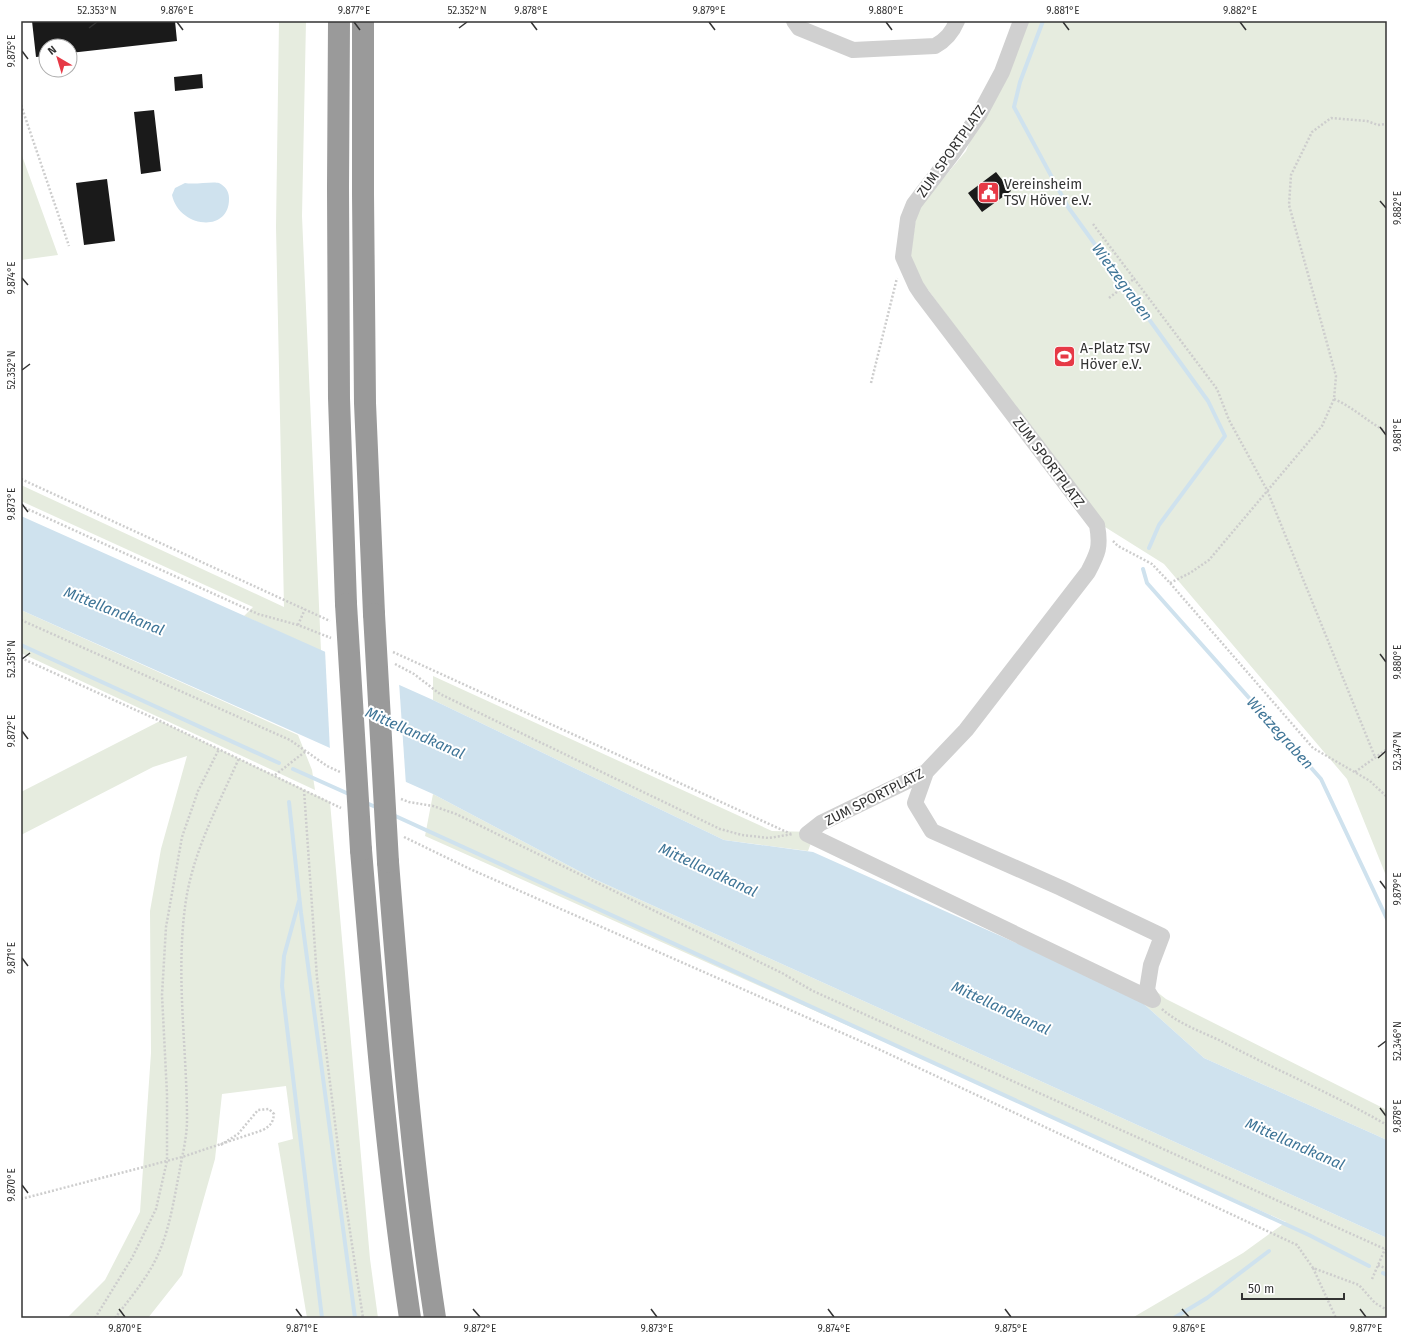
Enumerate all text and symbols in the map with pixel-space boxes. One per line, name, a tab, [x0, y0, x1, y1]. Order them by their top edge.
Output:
text: 52.353°N	[77, 5, 117, 17]
text: 9.876°E	[160, 5, 194, 17]
text: 9.877°E	[338, 5, 370, 17]
text: 52.352°N	[447, 5, 487, 17]
text: 9.878°E	[514, 5, 548, 17]
text: 9.879°E	[692, 5, 726, 17]
text: 9.880°E	[869, 5, 903, 17]
text: 9.881°E	[1046, 5, 1080, 17]
text: 9.882°E	[1223, 5, 1257, 17]
text: 9.875°E	[6, 35, 18, 67]
north arrow	[38, 38, 78, 78]
text: N	[45, 43, 59, 58]
street label: ZUM SPORTPLATZ	[913, 102, 990, 201]
place label: Vereinsheim TSV Höver e.V.	[1004, 176, 1092, 209]
public building icon: Vereinsheim TSV Höver e.V.	[976, 179, 1002, 205]
text: 9.882°E	[1392, 191, 1404, 225]
water label: Wietzegraben	[1088, 240, 1156, 324]
text: 9.874°E	[6, 262, 18, 294]
place label: A-Platz TSV Höver e.V.	[1080, 340, 1150, 373]
sports icon: A-Platz TSV Höver e.V.	[1052, 343, 1078, 369]
text: 52.352°N	[6, 350, 18, 390]
street label: ZUM SPORTPLATZ	[1009, 414, 1088, 511]
text: 9.881°E	[1392, 418, 1404, 452]
text: 9.873°E	[6, 488, 18, 520]
water label: Mittellandkanal	[61, 583, 167, 639]
text: 52.351°N	[6, 640, 18, 678]
text: 9.880°E	[1392, 645, 1404, 679]
water label: Wietzegraben	[1243, 693, 1317, 773]
water label: Mittellandkanal	[363, 703, 467, 763]
text: 9.872°E	[6, 715, 18, 747]
text: 52.347°N	[1392, 732, 1404, 770]
street label: ZUM SPORTPLATZ	[822, 765, 926, 830]
water label: Mittellandkanal	[656, 839, 760, 901]
text: 9.879°E	[1392, 872, 1404, 906]
text: 9.871°E	[6, 942, 18, 974]
water label: Mittellandkanal	[949, 977, 1053, 1039]
text: 52.346°N	[1392, 1021, 1404, 1061]
text: 9.878°E	[1392, 1099, 1404, 1133]
water label: Mittellandkanal	[1243, 1114, 1347, 1174]
text: 9.870°E	[6, 1168, 18, 1202]
scale bar	[1242, 1275, 1344, 1301]
text: 50 m	[1248, 1282, 1274, 1296]
text: 9.870°E	[108, 1323, 142, 1335]
text: 9.871°E	[286, 1323, 318, 1335]
text: 9.872°E	[464, 1323, 496, 1335]
text: 9.873°E	[641, 1323, 673, 1335]
text: 9.874°E	[818, 1323, 850, 1335]
text: 9.875°E	[995, 1323, 1027, 1335]
text: 9.876°E	[1172, 1323, 1206, 1335]
text: 9.877°E	[1350, 1323, 1382, 1335]

